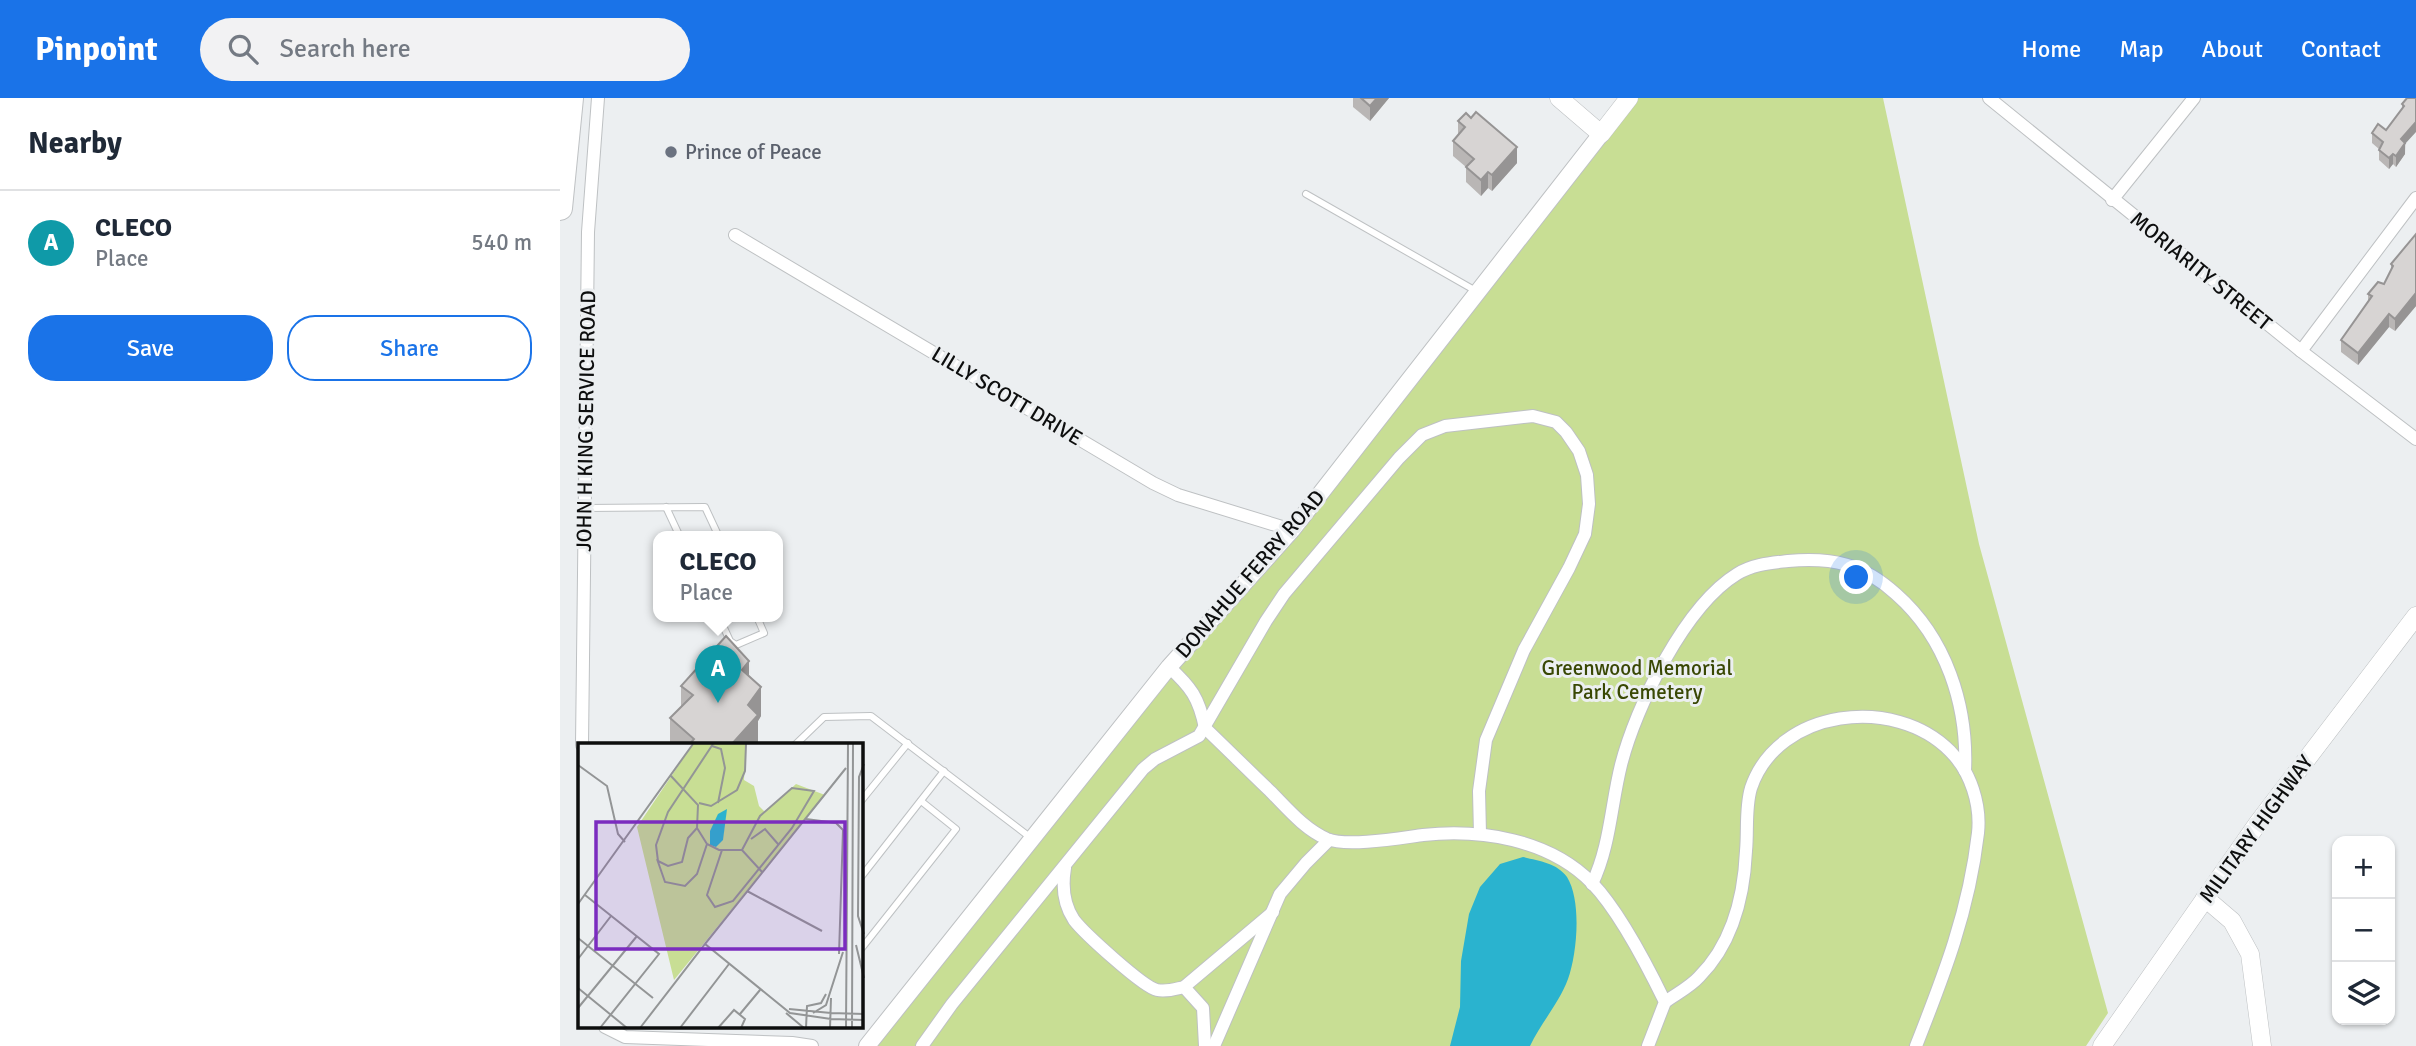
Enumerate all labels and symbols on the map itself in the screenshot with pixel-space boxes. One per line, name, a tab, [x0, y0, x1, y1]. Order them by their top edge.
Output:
place label: Prince of Peace	[685, 139, 822, 165]
marker: Prince of Peace	[663, 144, 679, 160]
street label: MORIARITY STREET	[2125, 206, 2278, 337]
street label: JOHN H KING SERVICE ROAD	[571, 290, 601, 552]
street label: LILLY SCOTT DRIVE	[927, 341, 1087, 451]
street label: DONAHUE FERRY ROAD	[1170, 485, 1330, 663]
your location	[1839, 560, 1873, 594]
pin: A	[695, 645, 741, 703]
park label: Greenwood Memorial Park Cemetery	[1541, 655, 1733, 705]
inset map	[578, 743, 863, 1028]
street label: MILITARY HIGHWAY	[2194, 749, 2319, 908]

